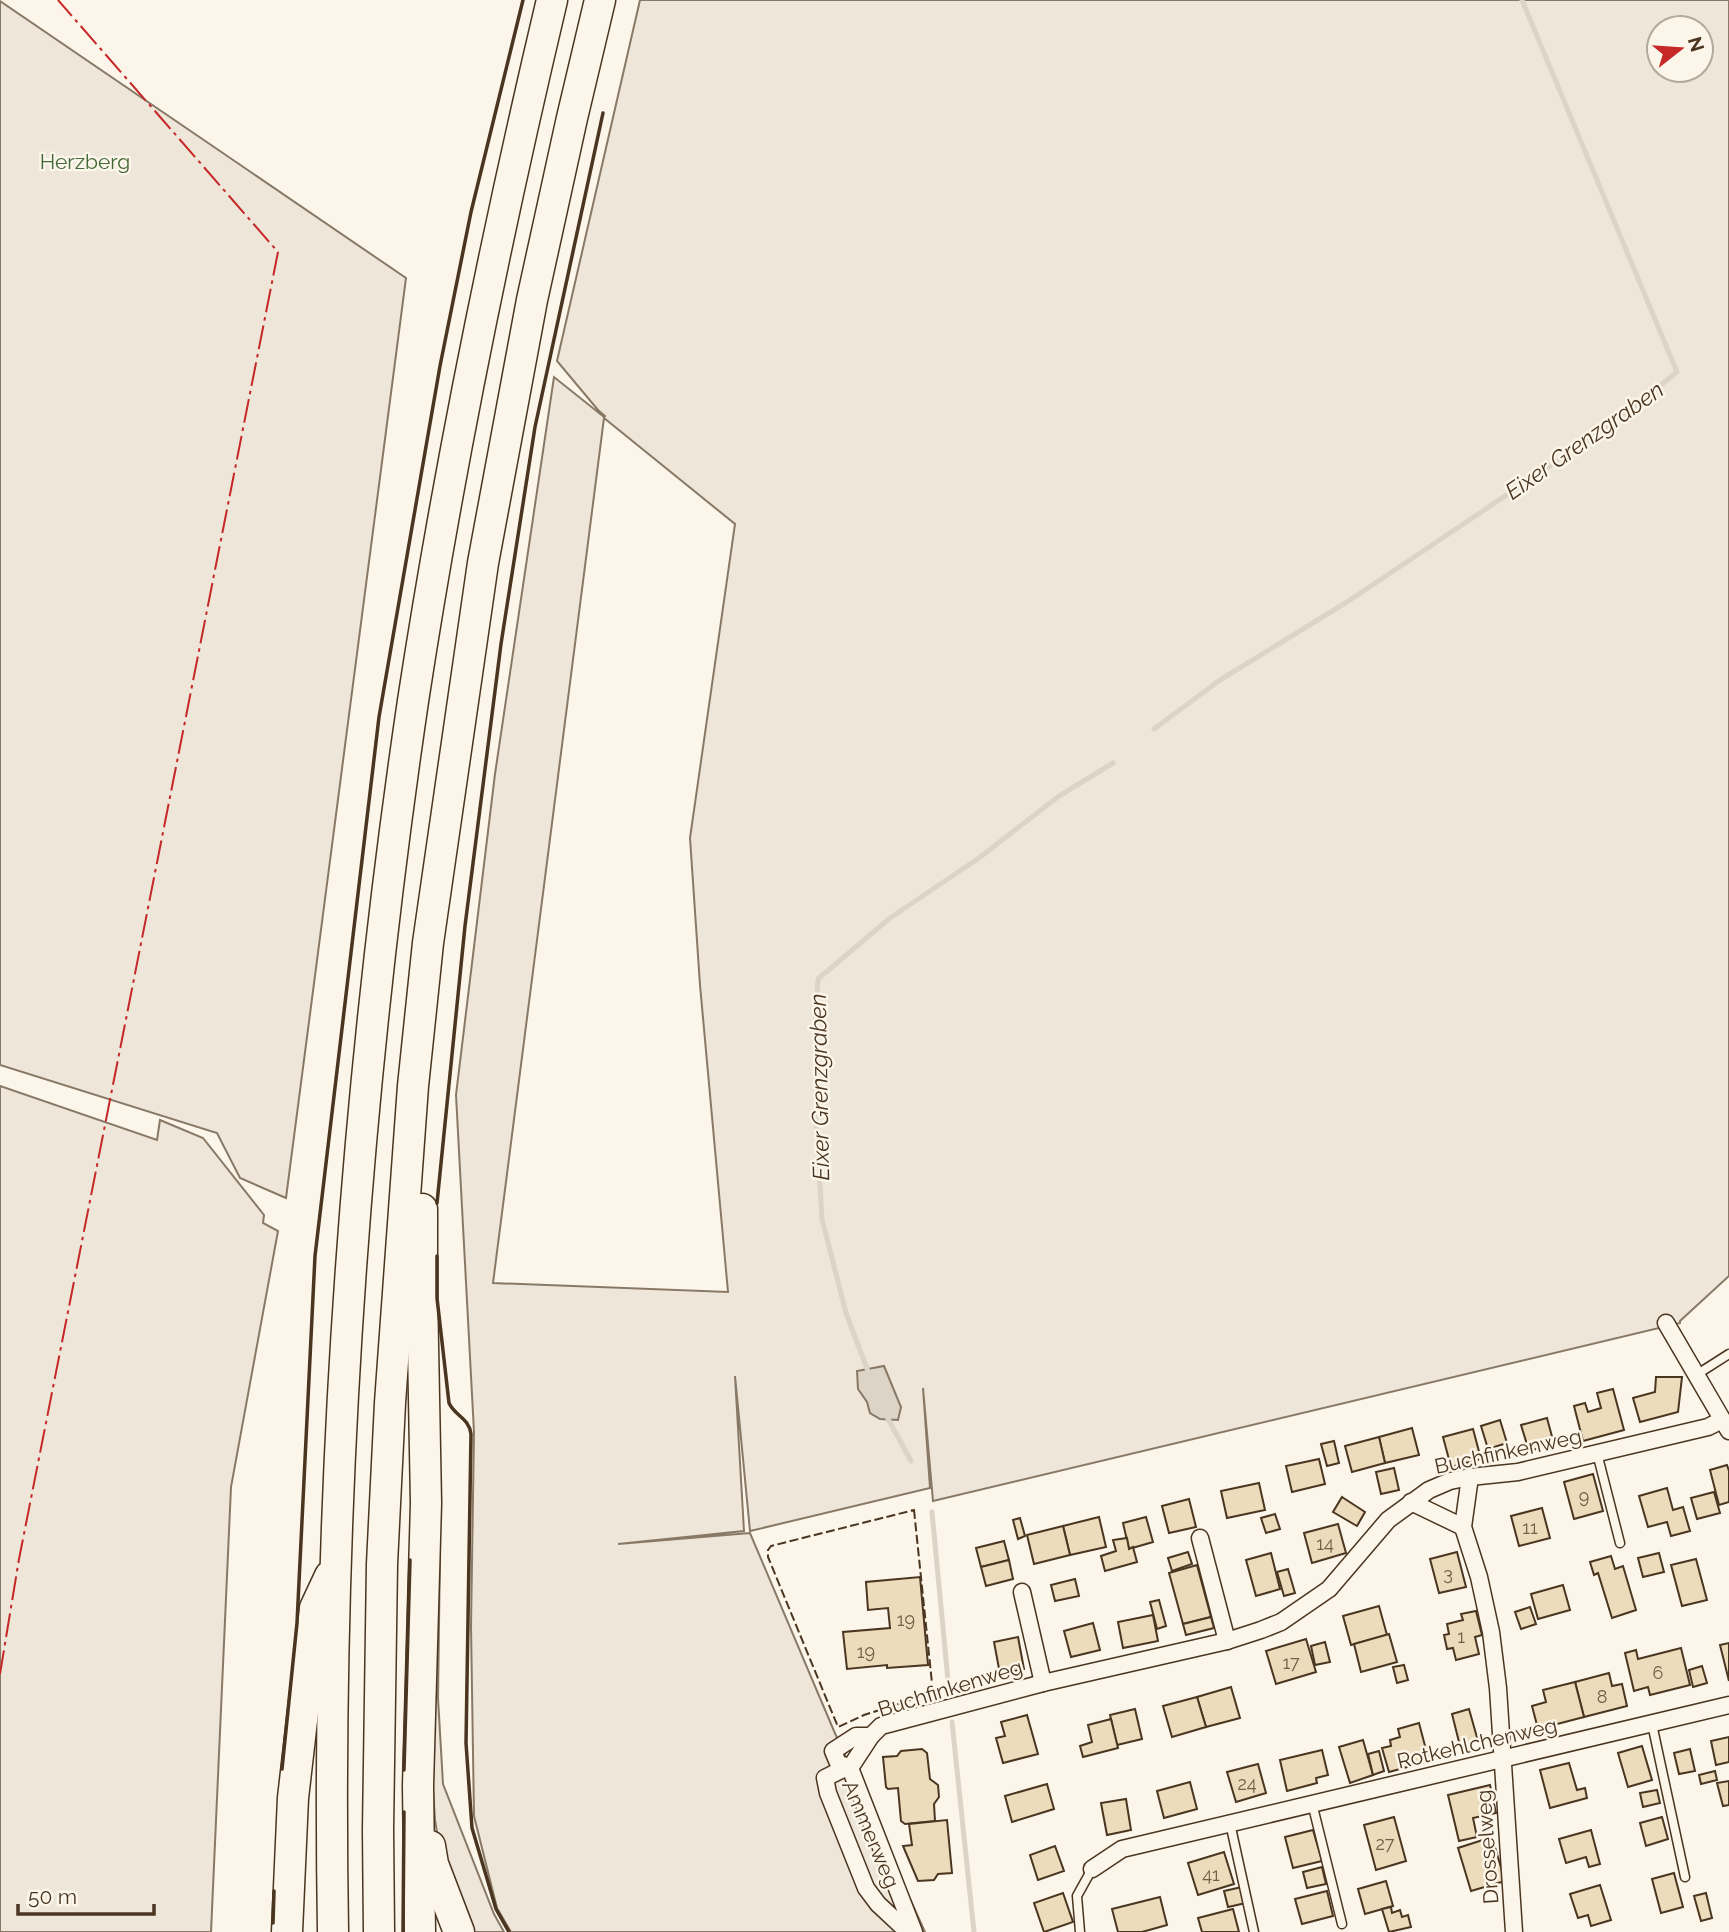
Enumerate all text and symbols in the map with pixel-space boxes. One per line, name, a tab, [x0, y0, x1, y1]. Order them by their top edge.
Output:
north arrow	[1645, 14, 1715, 84]
text: N	[1684, 34, 1709, 54]
park label: Herzberg	[40, 149, 130, 174]
water label: Eixer Grenzgraben	[1500, 375, 1668, 505]
water label: Eixer Grenzgraben	[804, 993, 834, 1181]
street label: Buchfinkenweg	[1432, 1423, 1584, 1479]
house number: 9	[1579, 1486, 1589, 1507]
house number: 11	[1522, 1517, 1538, 1538]
house number: 14	[1316, 1533, 1334, 1554]
house number: 3	[1443, 1563, 1453, 1584]
house number: 19	[897, 1609, 915, 1630]
house number: 1	[1457, 1626, 1465, 1647]
house number: 19	[857, 1641, 875, 1662]
house number: 17	[1282, 1652, 1300, 1673]
street label: Buchfinkenweg	[875, 1654, 1025, 1722]
house number: 6	[1653, 1662, 1664, 1683]
house number: 8	[1597, 1686, 1607, 1707]
street label: Rotkehlchenweg	[1394, 1712, 1560, 1774]
house number: 24	[1237, 1773, 1257, 1794]
street label: Ammerweg	[837, 1776, 905, 1892]
street label: Drosselweg	[1471, 1789, 1503, 1905]
house number: 27	[1375, 1833, 1395, 1854]
house number: 41	[1202, 1864, 1220, 1885]
scale bar	[18, 1872, 154, 1916]
text: 50 m	[28, 1884, 77, 1909]

